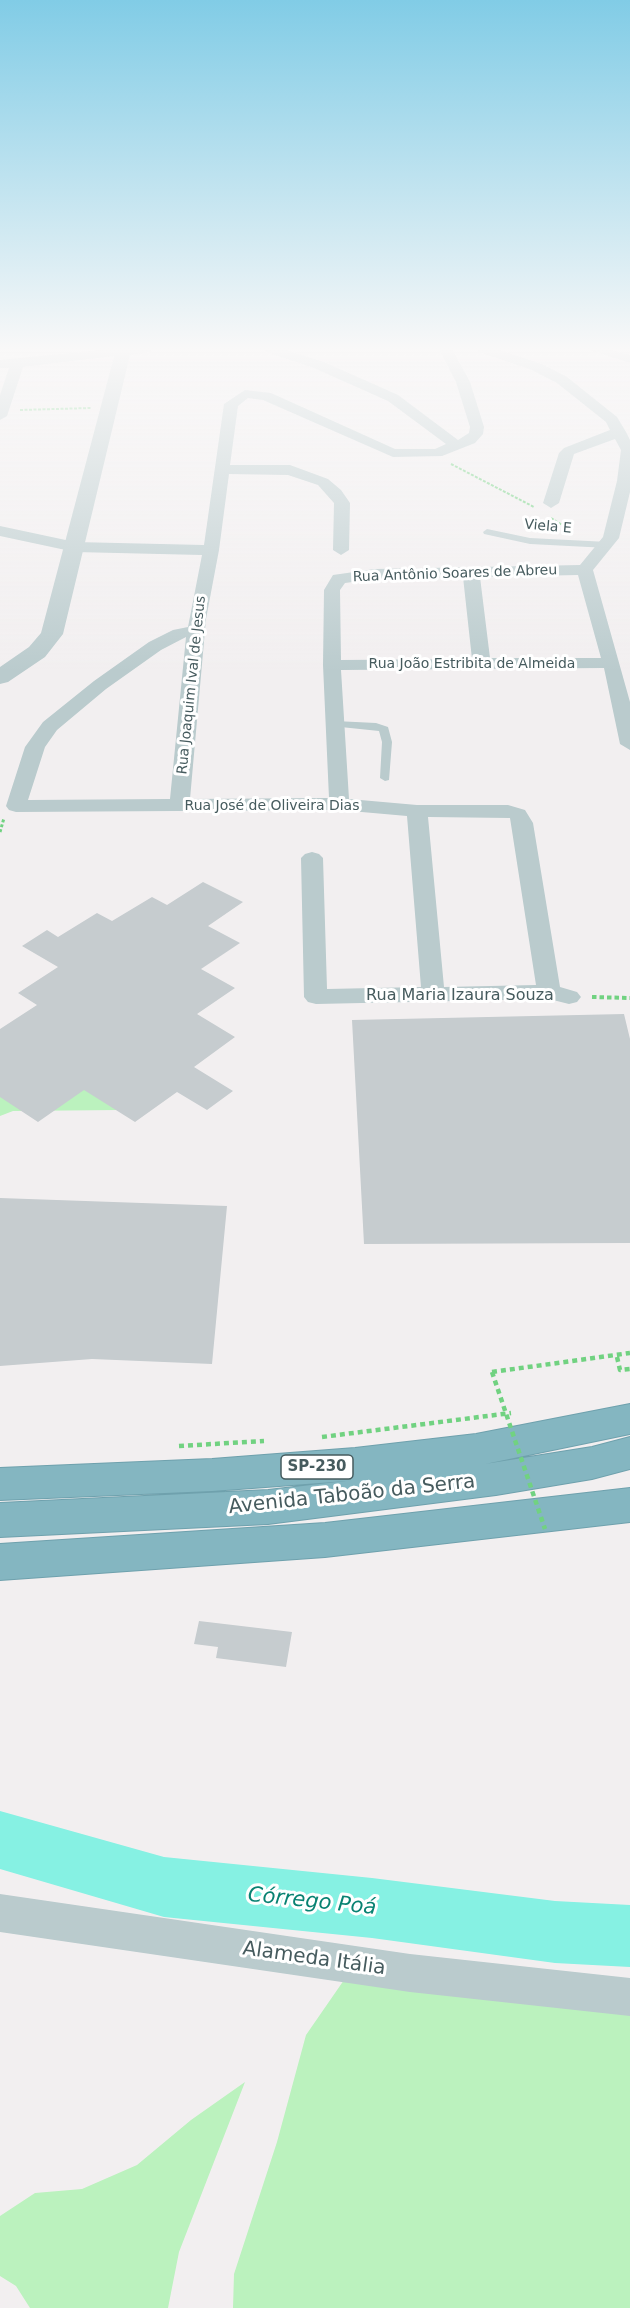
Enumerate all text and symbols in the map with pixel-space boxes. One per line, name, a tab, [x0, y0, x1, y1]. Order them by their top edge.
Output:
street label: Viela E	[524, 517, 572, 537]
street label: Rua Antônio Soares de Abreu	[353, 562, 557, 586]
street label: Rua Joaquim Ival de Jesus	[174, 595, 210, 775]
street label: Rua João Estribita de Almeida	[369, 656, 575, 672]
street label: Rua José de Oliveira Dias	[185, 798, 359, 814]
street label: Rua Maria Izaura Souza	[366, 986, 554, 1006]
road number: SP-230	[281, 1455, 353, 1479]
street label: Avenida Taboão da Serra	[228, 1470, 476, 1520]
water label: Córrego Poá	[247, 1883, 377, 1921]
street label: Alameda Itália	[241, 1937, 387, 1981]

